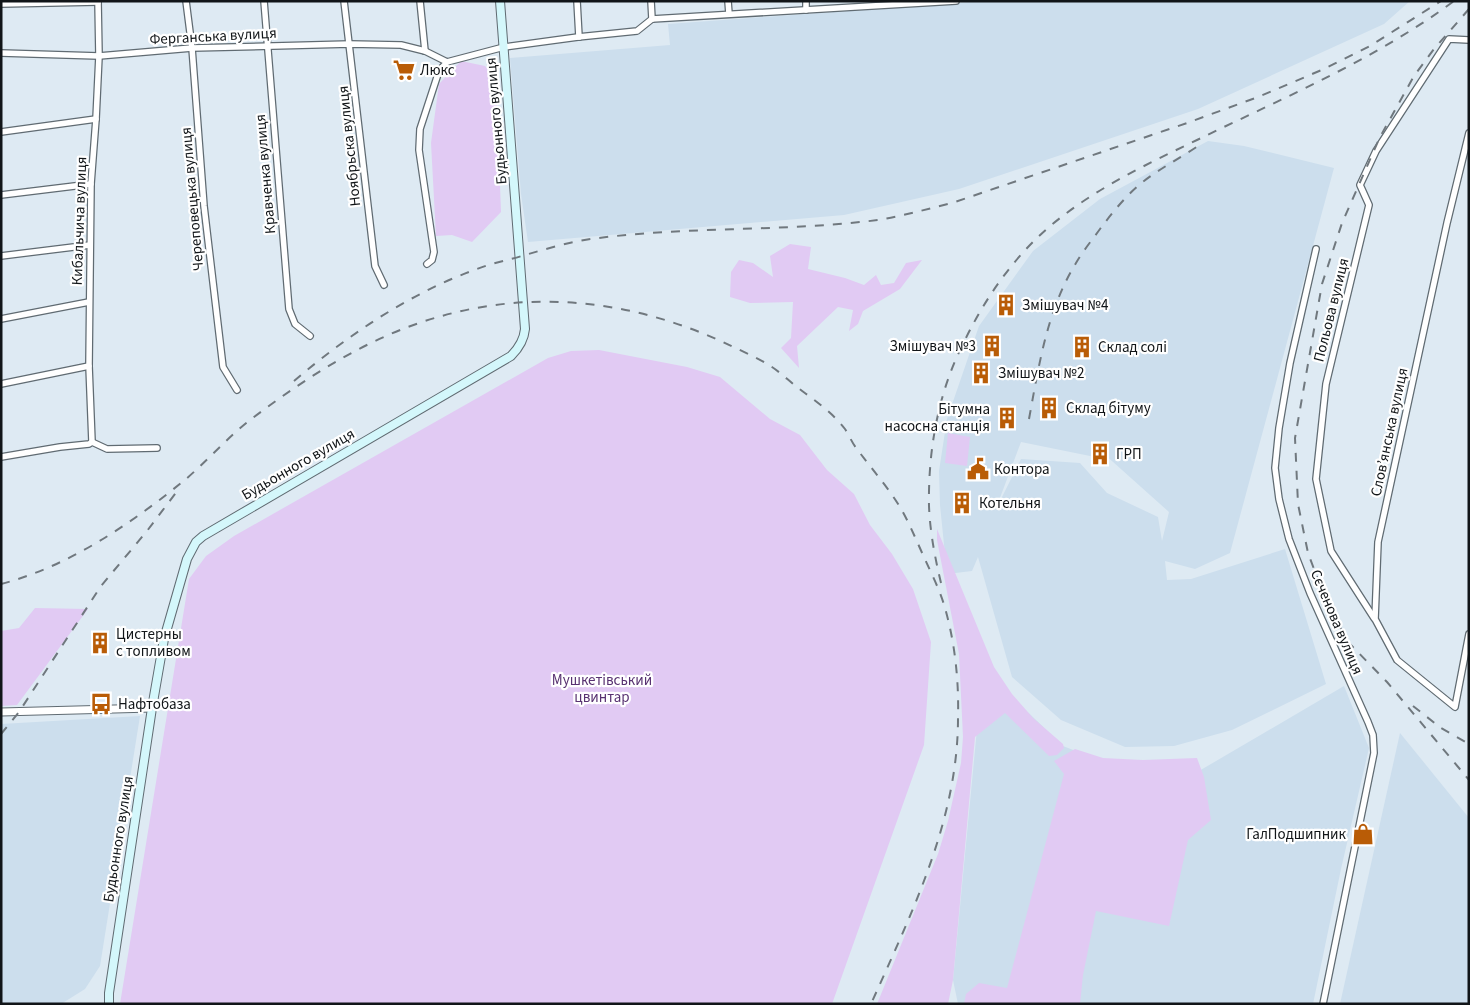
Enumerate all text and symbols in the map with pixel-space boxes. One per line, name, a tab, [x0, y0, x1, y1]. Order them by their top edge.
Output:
street label: Ферганська вулиця	[149, 23, 277, 50]
supermarket icon: Люкс	[391, 57, 417, 83]
street label: Будьонного вулиця	[480, 57, 513, 185]
place label: Люкс	[420, 60, 455, 81]
street label: Ноябрьска вулиця	[333, 85, 366, 207]
street label: Кравченка вулиця	[250, 113, 281, 235]
street label: Череповецька вулиця	[176, 126, 209, 272]
street label: Кибальчича вулиця	[67, 156, 92, 286]
street label: Польова вулиця	[1308, 256, 1355, 364]
building icon: Змішувач №4	[993, 292, 1019, 318]
place label: Змішувач №4	[1022, 295, 1109, 316]
building icon: Змішувач №3	[979, 333, 1005, 359]
building icon: Склад солі	[1069, 334, 1095, 360]
place label: Змішувач №3	[890, 336, 976, 357]
place label: Склад солі	[1098, 337, 1167, 358]
building icon: Змішувач №2	[968, 360, 994, 386]
place label: Змішувач №2	[998, 363, 1084, 384]
street label: Слов’янська вулиця	[1366, 366, 1413, 498]
building icon: Склад бітуму	[1036, 395, 1062, 421]
place label: Склад бітуму	[1066, 398, 1151, 419]
place label: Бітумна насосна станція	[884, 399, 990, 437]
building icon: Бітумна насосна станція	[994, 405, 1020, 431]
street label: Будьонного вулиця	[238, 423, 359, 505]
building icon: ГРП	[1087, 441, 1113, 467]
place label: ГРП	[1116, 444, 1142, 465]
public building icon: Контора	[965, 456, 991, 482]
place label: Контора	[994, 459, 1050, 480]
building icon: Котельня	[949, 490, 975, 516]
place label: Котельня	[979, 493, 1041, 514]
street label: Сєченова вулиця	[1305, 566, 1368, 678]
place label: Цистерны с топливом	[116, 624, 191, 662]
building icon: Цистерны с топливом	[87, 630, 113, 656]
park label: Мушкетівський цвинтар	[552, 670, 652, 708]
bus stop icon: Нафтобаза	[88, 691, 114, 717]
place label: Нафтобаза	[118, 694, 191, 715]
street label: Будьонного вулиця	[98, 774, 139, 904]
shop icon: ГалПодшипник	[1350, 821, 1376, 847]
place label: ГалПодшипник	[1246, 824, 1347, 845]

